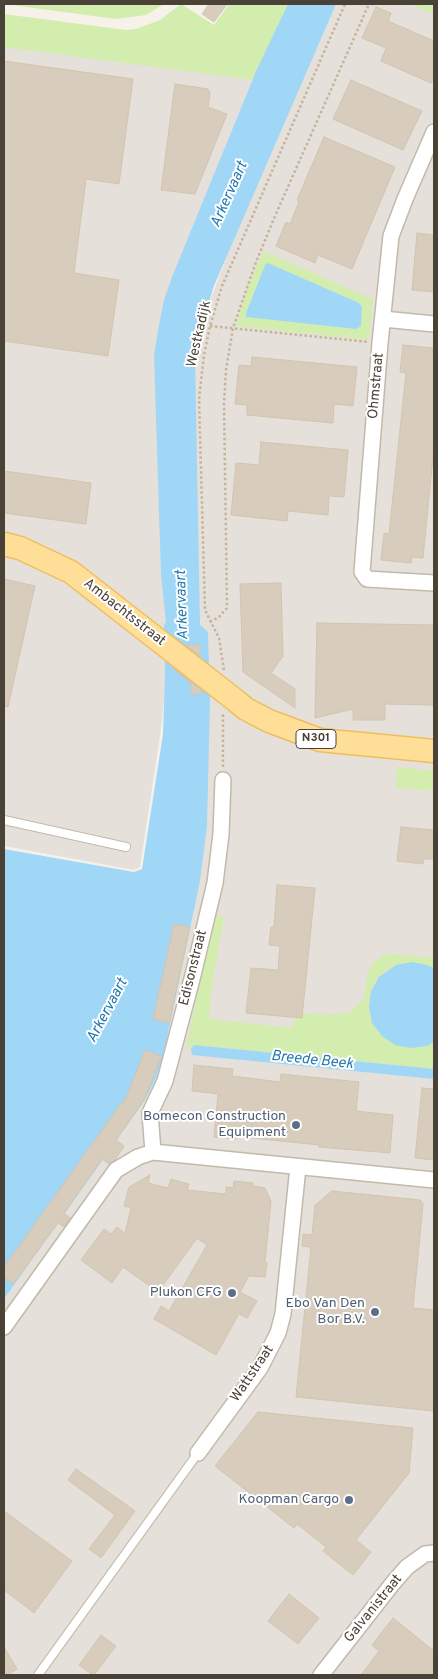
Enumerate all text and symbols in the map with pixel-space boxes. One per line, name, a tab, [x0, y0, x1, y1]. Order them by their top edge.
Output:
water label: Arkervaart	[208, 159, 252, 231]
street label: Westkadijk	[184, 299, 216, 369]
street label: Ohmstraat	[366, 352, 388, 420]
water label: Arkervaart	[173, 570, 193, 640]
street label: Ambachtsstraat	[80, 576, 168, 650]
road number: N301	[296, 730, 336, 749]
street label: Edisonstraat	[176, 928, 212, 1008]
water label: Arkervaart	[84, 976, 132, 1046]
water label: Breede Beek	[270, 1048, 354, 1074]
place label: Bomecon Construction Equipment	[143, 1109, 286, 1142]
marker: Bomecon Construction Equipment	[290, 1119, 302, 1131]
place label: Plukon CFG	[150, 1285, 222, 1301]
marker: Plukon CFG	[226, 1287, 238, 1299]
place label: Ebo Van Den Bor B.V.	[286, 1296, 365, 1328]
marker: Ebo Van Den Bor B.V.	[369, 1306, 381, 1318]
street label: Wattstraat	[228, 1342, 278, 1406]
place label: Koopman Cargo	[239, 1492, 339, 1508]
marker: Koopman Cargo	[343, 1494, 355, 1506]
street label: Galvanistraat	[341, 1572, 407, 1646]

